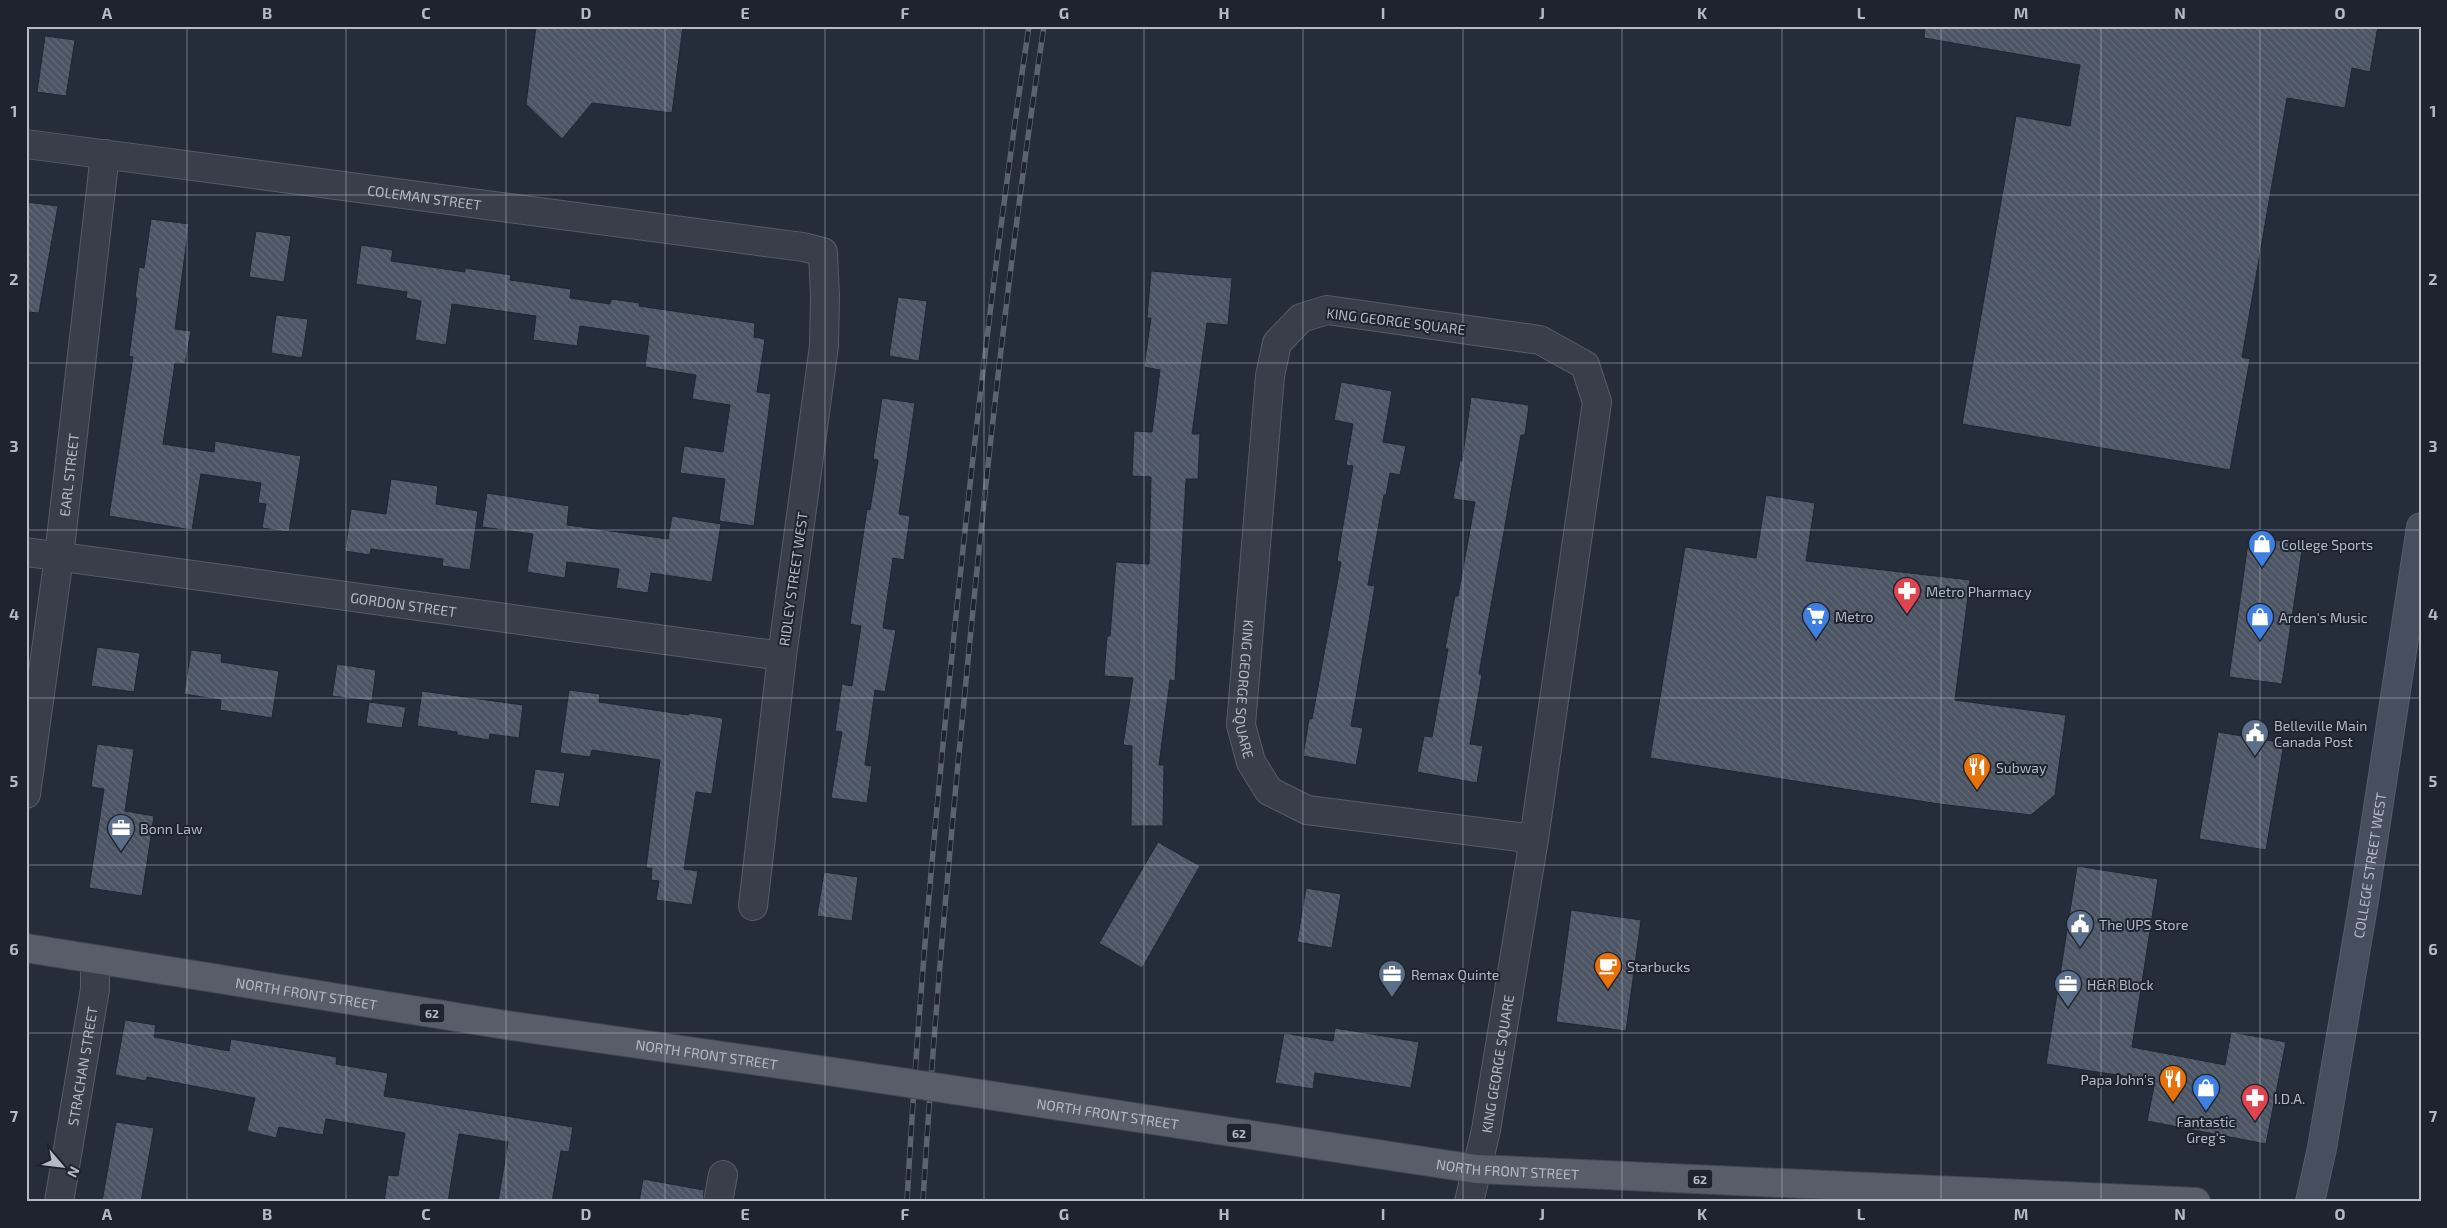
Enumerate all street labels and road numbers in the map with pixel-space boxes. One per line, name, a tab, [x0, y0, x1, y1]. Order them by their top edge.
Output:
street label: COLEMAN STREET	[367, 181, 482, 213]
street label: KING GEORGE SQUARE	[1326, 304, 1467, 338]
street label: EARL STREET	[55, 432, 82, 517]
street label: RIDLEY STREET WEST	[775, 511, 811, 647]
street label: GORDON STREET	[349, 588, 458, 620]
street label: KING GEORGE SQUARE	[1233, 619, 1258, 760]
street label: COLLEGE STREET WEST	[2349, 791, 2389, 939]
street label: NORTH FRONT STREET	[234, 973, 378, 1013]
street label: KING GEORGE SQUARE	[1477, 993, 1517, 1134]
road number: 62	[420, 1004, 444, 1022]
street label: STRACHAN STREET	[64, 1005, 100, 1127]
street label: NORTH FRONT STREET	[635, 1035, 779, 1072]
street label: NORTH FRONT STREET	[1036, 1094, 1180, 1132]
road number: 62	[1226, 1124, 1252, 1142]
street label: NORTH FRONT STREET	[1435, 1155, 1579, 1182]
road number: 62	[1688, 1170, 1712, 1188]

